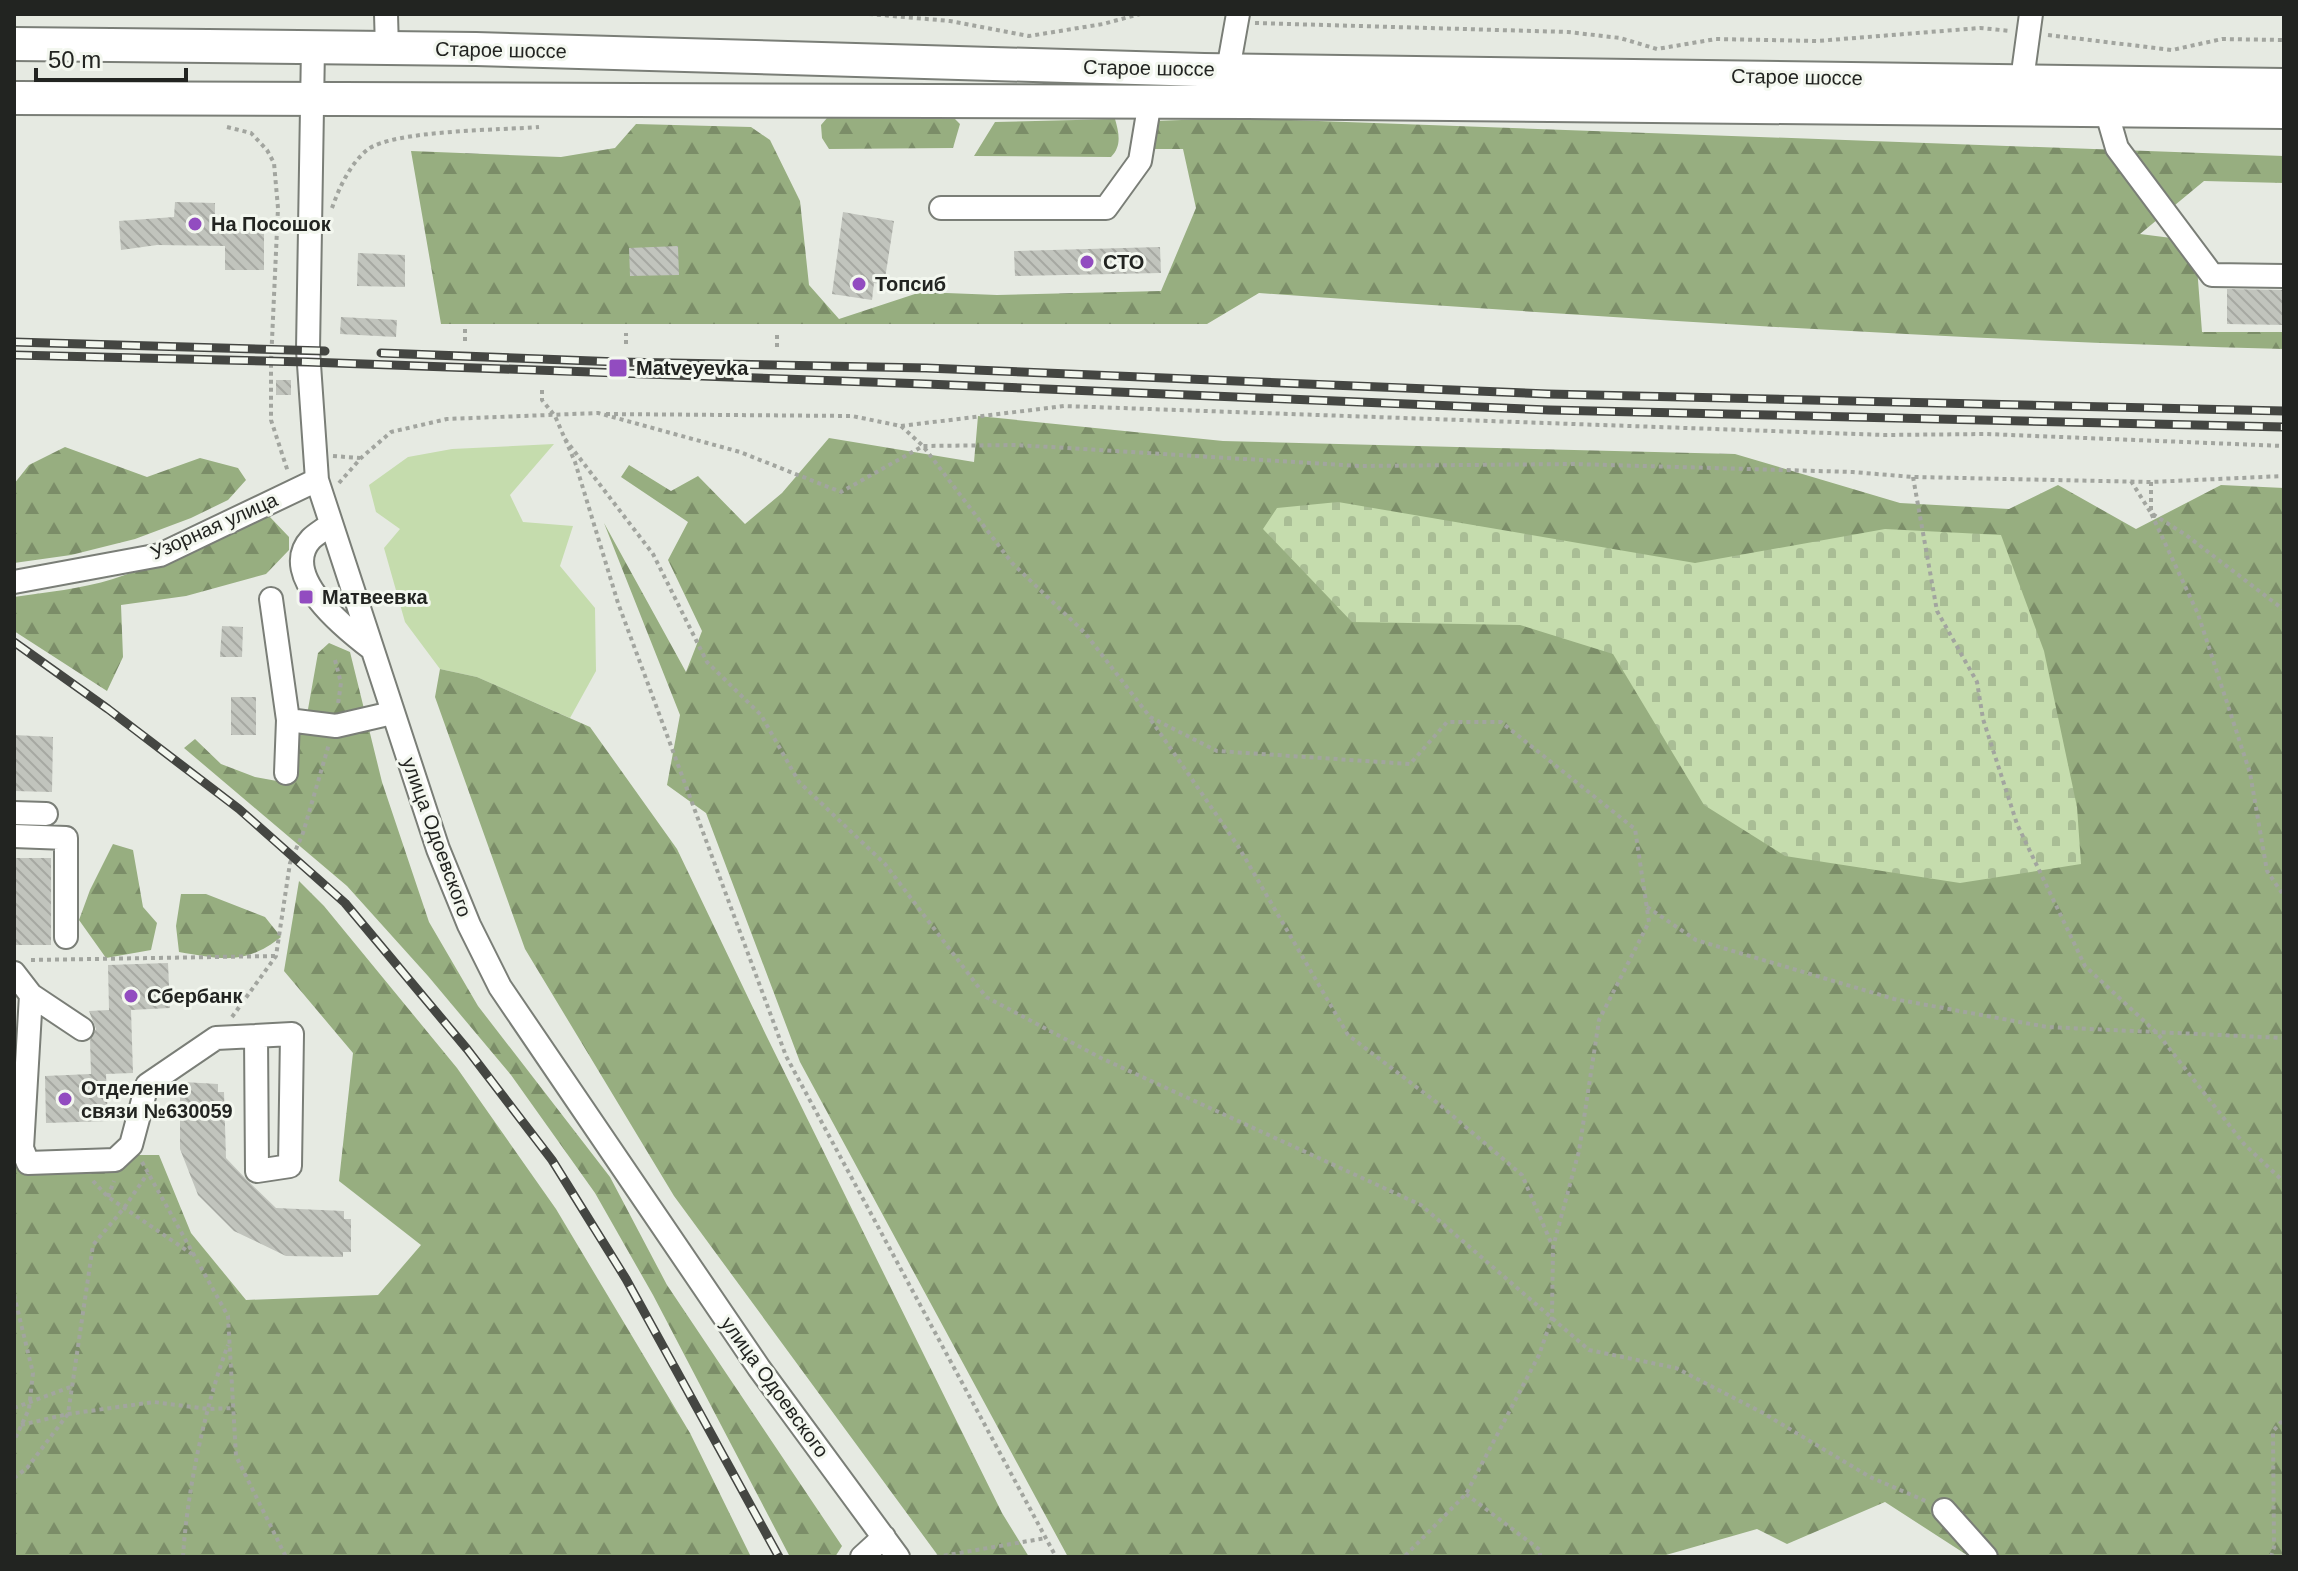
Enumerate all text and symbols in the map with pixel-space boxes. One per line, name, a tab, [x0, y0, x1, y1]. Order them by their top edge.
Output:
scale bar	[36, 32, 186, 82]
street label: Старое шоссе	[435, 38, 567, 62]
text: 50 m	[48, 46, 101, 73]
street label: Старое шоссе	[1083, 56, 1215, 80]
street label: Старое шоссе	[1731, 65, 1863, 89]
place label: На Посошок	[211, 213, 332, 235]
marker: На Посошок	[186, 215, 204, 233]
place label: СТО	[1103, 251, 1144, 273]
marker: СТО	[1078, 253, 1096, 271]
place label: Топсиб	[875, 273, 946, 295]
marker: Топсиб	[850, 275, 868, 293]
marker: Matveyevka	[607, 357, 629, 379]
place label: Matveyevka	[636, 357, 749, 379]
street label: Узорная улица	[147, 488, 282, 564]
place label: Матвеевка	[322, 586, 428, 608]
marker: Матвеевка	[297, 588, 315, 606]
street label: улица Одоевского	[398, 754, 476, 920]
place label: Сбербанк	[147, 985, 243, 1007]
marker: Сбербанк	[122, 987, 140, 1005]
place label: Отделение связи №630059	[81, 1077, 233, 1122]
marker: Отделение связи №630059	[56, 1090, 74, 1108]
street label: улица Одоевского	[717, 1313, 833, 1461]

